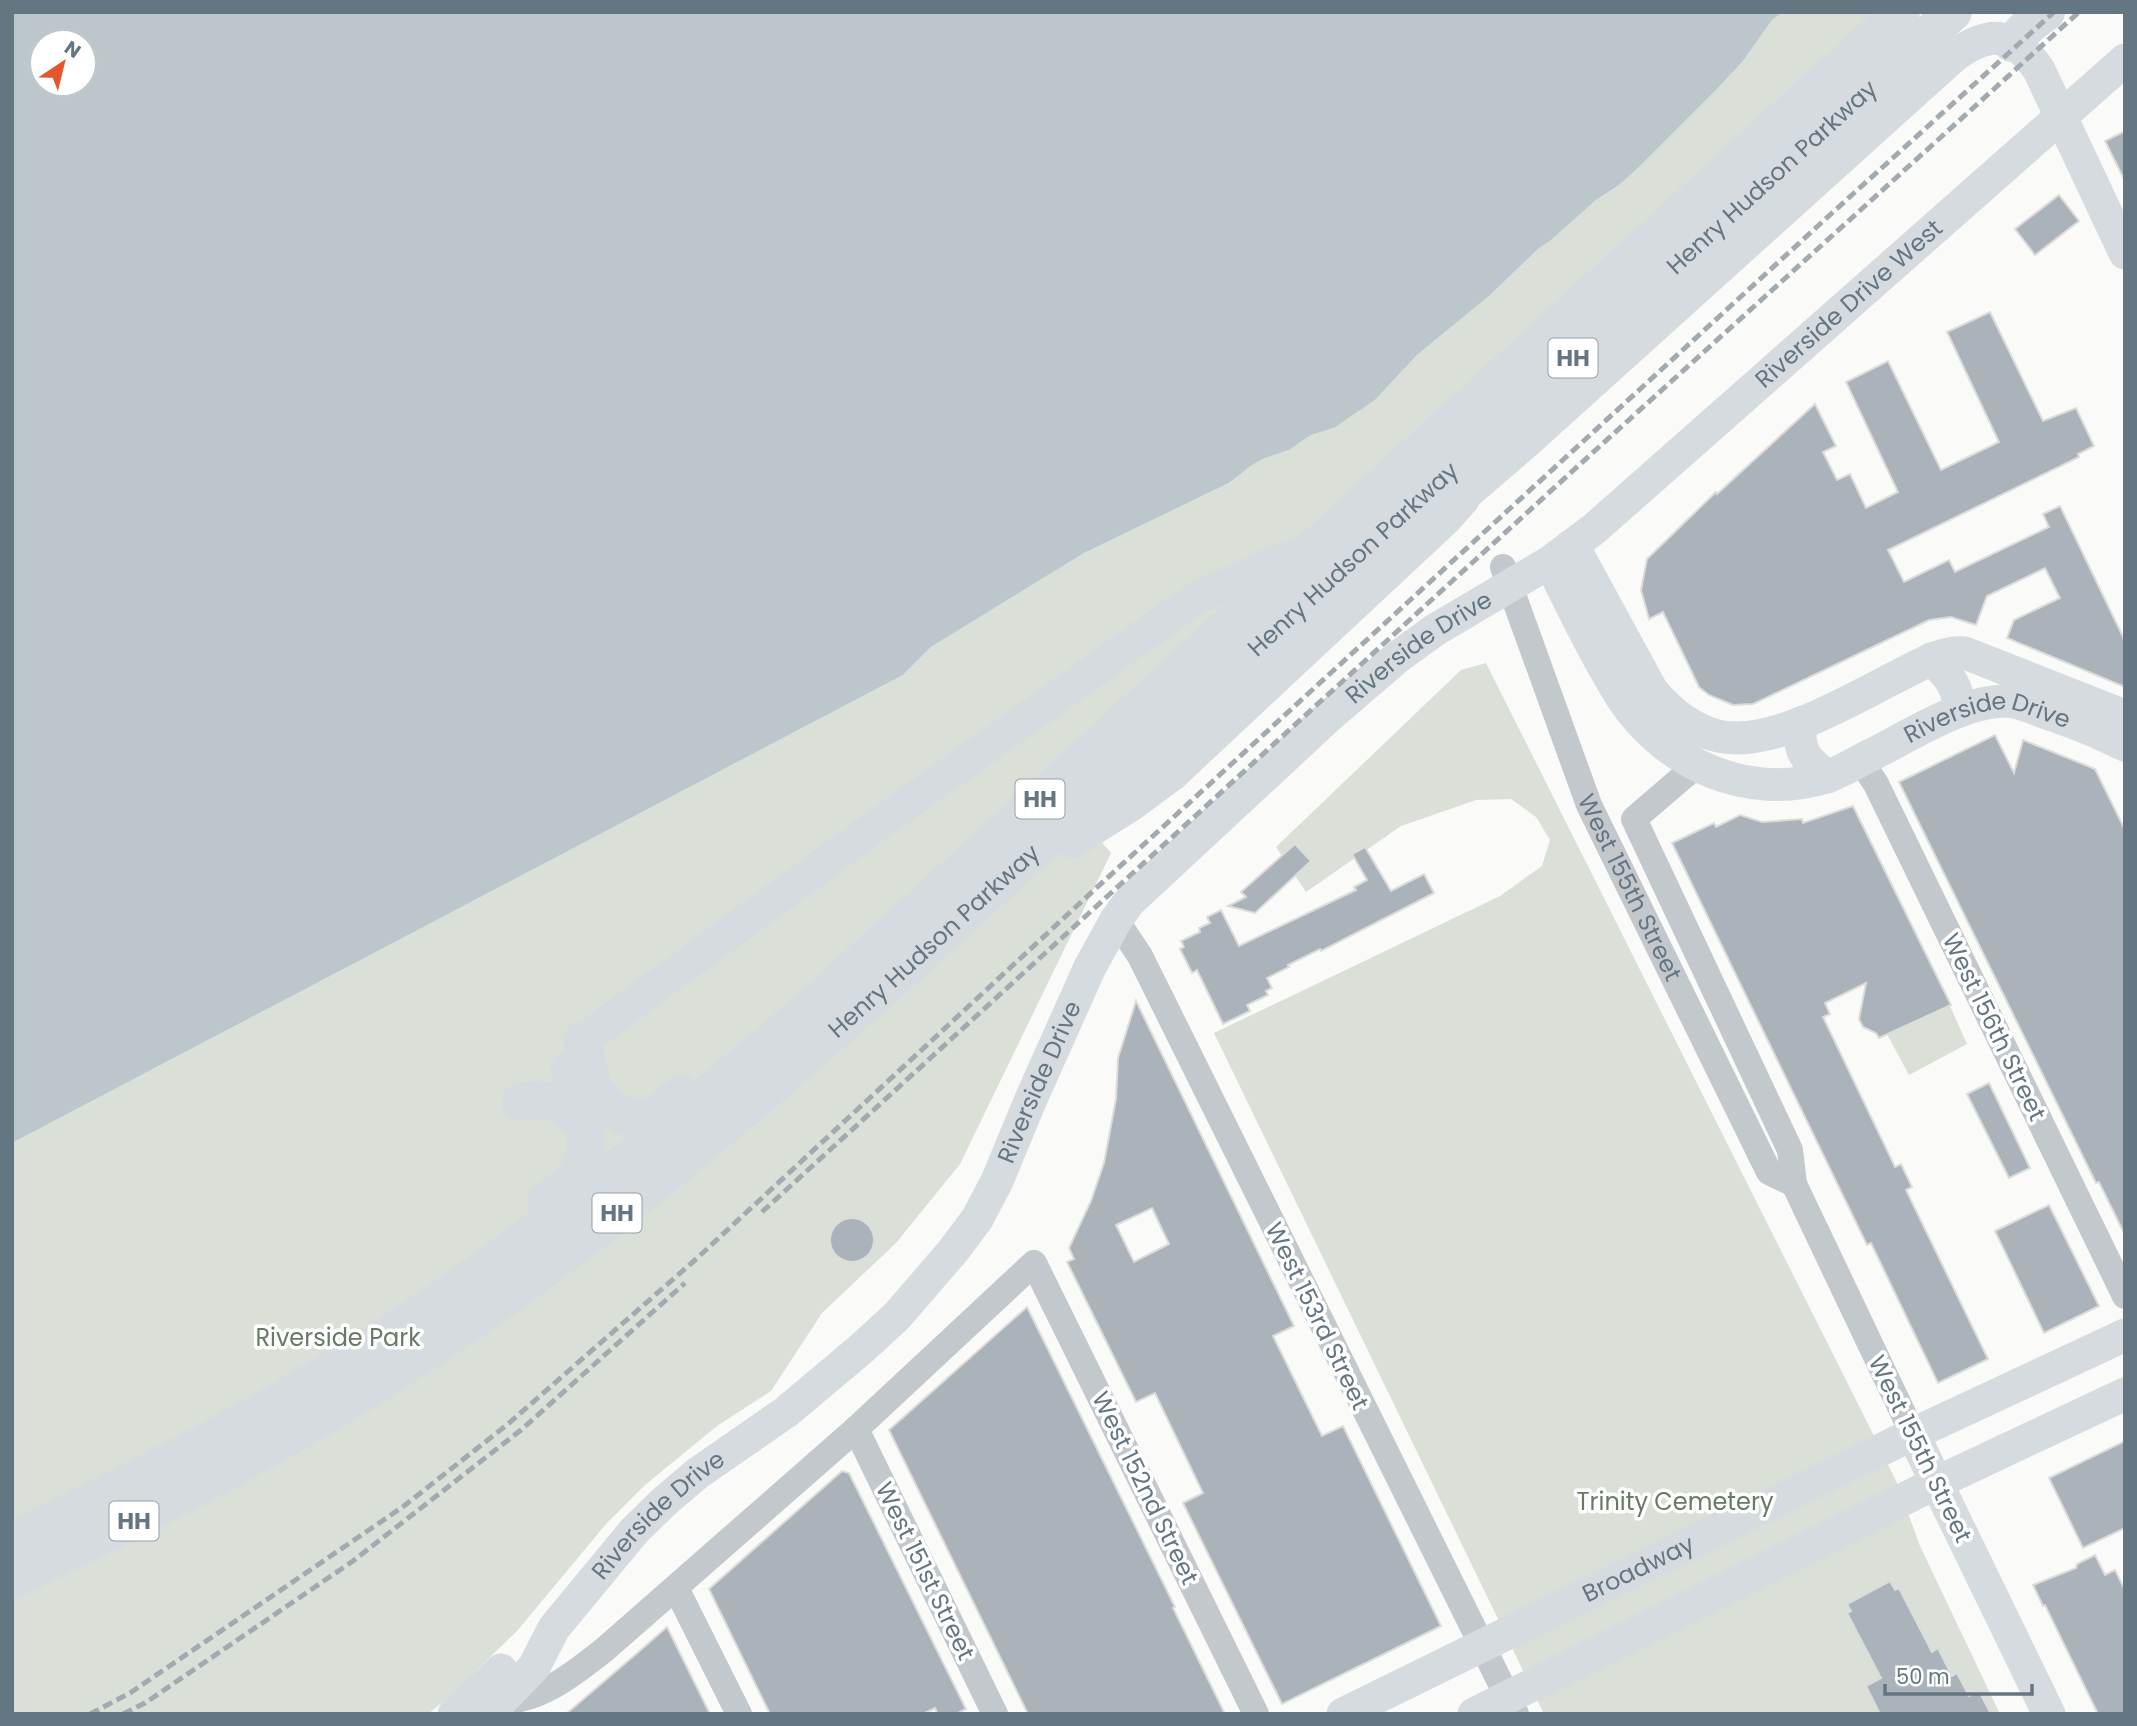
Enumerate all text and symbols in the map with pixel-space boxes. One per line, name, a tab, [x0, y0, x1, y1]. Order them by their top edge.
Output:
north arrow	[28, 28, 98, 98]
text: N	[59, 34, 86, 65]
street label: Henry Hudson Parkway	[1659, 72, 1885, 282]
street label: Riverside Drive West	[1748, 212, 1949, 395]
road number: HH	[1548, 338, 1598, 378]
street label: Henry Hudson Parkway	[1240, 454, 1466, 664]
street label: Riverside Drive	[1338, 583, 1498, 711]
street label: Riverside Drive	[1898, 684, 2075, 751]
road number: HH	[1016, 779, 1064, 818]
street label: West 155th Street	[1570, 788, 1690, 987]
street label: Henry Hudson Parkway	[821, 836, 1047, 1045]
street label: West 156th Street	[1935, 928, 2054, 1126]
street label: Riverside Drive	[989, 995, 1089, 1168]
road number: HH	[592, 1194, 642, 1232]
street label: West 153rd Street	[1258, 1217, 1377, 1415]
park label: Riverside Park	[255, 1321, 421, 1354]
street label: West 155th Street	[1861, 1350, 1980, 1548]
street label: West 152nd Street	[1084, 1386, 1206, 1590]
street label: Riverside Drive	[584, 1442, 731, 1586]
street label: West 151st Street	[868, 1476, 983, 1665]
park label: Trinity Cemetery	[1577, 1485, 1774, 1518]
road number: HH	[110, 1502, 158, 1540]
street label: Broadway	[1577, 1527, 1700, 1610]
scale bar	[1885, 1652, 2032, 1696]
text: 50 m	[1896, 1662, 1950, 1691]

